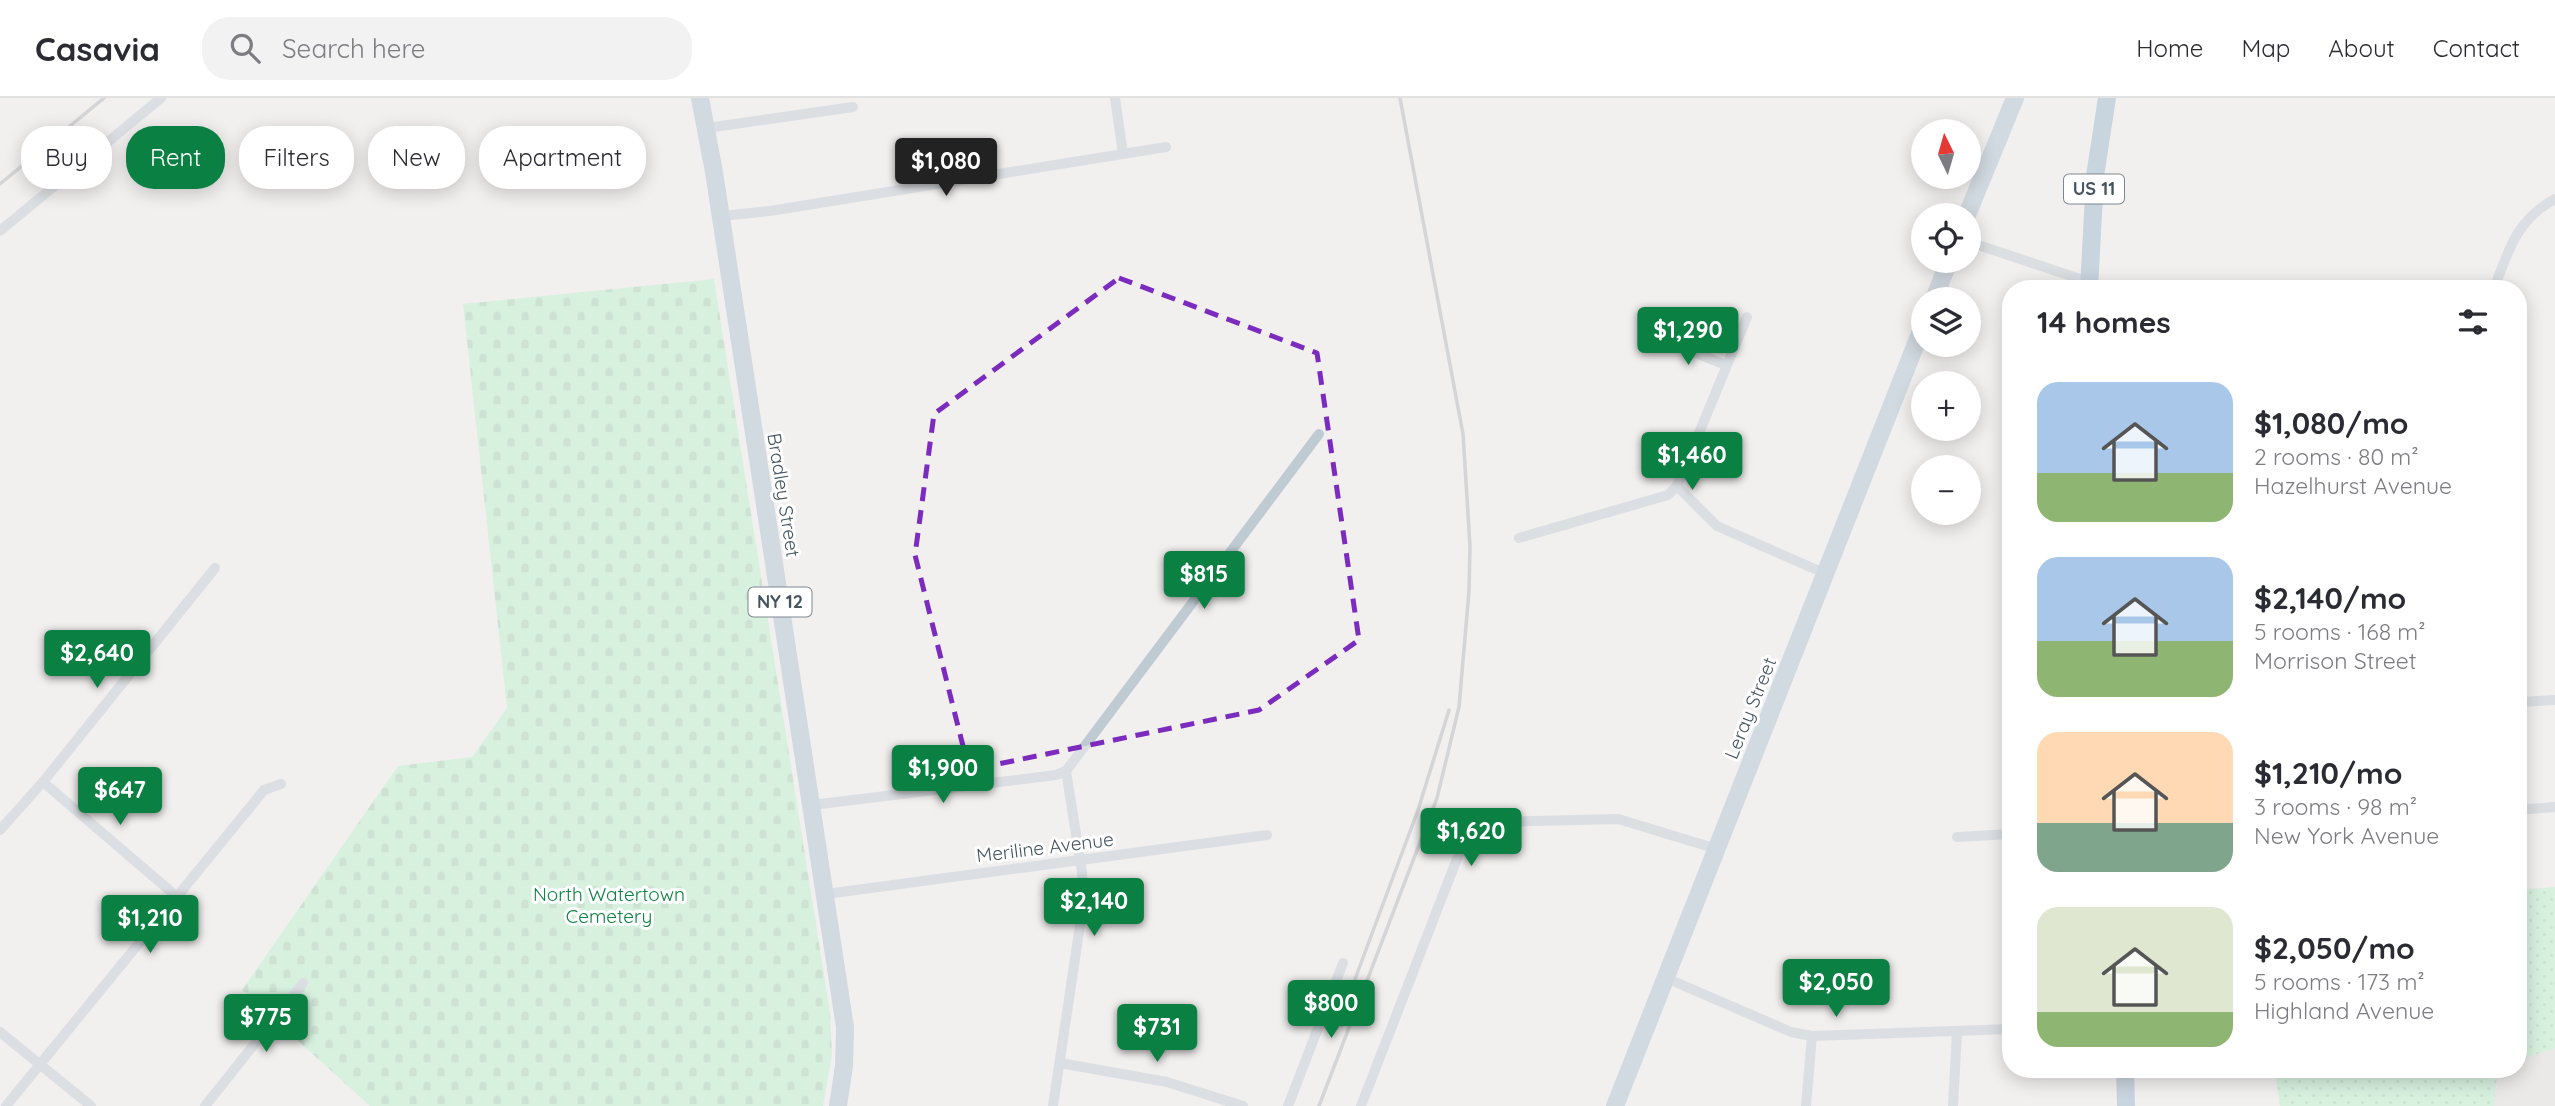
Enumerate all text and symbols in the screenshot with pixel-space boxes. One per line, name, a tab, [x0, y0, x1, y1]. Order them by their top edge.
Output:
search box	[202, 17, 692, 80]
text: Casavia	[35, 28, 160, 69]
icon: search	[226, 29, 264, 67]
text: Search here	[282, 32, 426, 65]
text: Home	[2136, 33, 2203, 63]
text: Map	[2241, 33, 2290, 63]
text: About	[2328, 33, 2395, 63]
text: Contact	[2433, 33, 2520, 63]
north arrow	[1911, 119, 1981, 189]
map controls	[1911, 119, 1981, 525]
chip: Buy	[21, 126, 112, 189]
chip: Rent	[126, 126, 225, 189]
chip: Filters	[239, 126, 354, 189]
chip: New	[368, 126, 465, 189]
chip: Apartment	[479, 126, 646, 189]
pin: $1,080	[889, 139, 1003, 198]
text: $1,080	[911, 146, 981, 175]
road number: US 11	[2064, 174, 2124, 204]
button: locate	[1911, 203, 1981, 273]
button: layers	[1911, 287, 1981, 357]
text: 14 homes	[2037, 303, 2171, 341]
icon: filters	[2454, 303, 2492, 341]
pin: $1,290	[1631, 308, 1745, 367]
text: $1,290	[1653, 315, 1723, 344]
button: +	[1911, 371, 1981, 441]
text: $1,080/mo	[2254, 404, 2409, 442]
icon: home	[2093, 410, 2177, 494]
street label: Bradley Street	[762, 431, 806, 559]
pin: $1,460	[1635, 432, 1749, 492]
text: $1,460	[1657, 440, 1727, 469]
text: 2 rooms · 80 m²	[2254, 442, 2419, 471]
button: −	[1911, 455, 1981, 525]
text: Hazelhurst Avenue	[2254, 471, 2452, 500]
pin: $815	[1163, 552, 1245, 611]
text: $815	[1180, 559, 1228, 588]
text: $2,140/mo	[2254, 579, 2406, 617]
icon: home	[2093, 585, 2177, 669]
road number: NY 12	[748, 588, 812, 616]
text: 5 rooms · 168 m²	[2254, 617, 2426, 646]
pin: $2,640	[40, 630, 154, 690]
text: $2,640	[60, 638, 134, 667]
text: Morrison Street	[2254, 646, 2417, 675]
street label: Leray Street	[1719, 654, 1781, 762]
pin: $1,900	[886, 746, 1000, 805]
text: $1,900	[908, 753, 978, 782]
text: $1,210/mo	[2254, 754, 2402, 792]
icon: home	[2093, 760, 2177, 844]
pin: $647	[79, 768, 161, 827]
text: $647	[94, 775, 146, 804]
text: 3 rooms · 98 m²	[2254, 792, 2417, 821]
pin: $1,620	[1414, 808, 1528, 868]
text: $1,620	[1437, 816, 1505, 845]
text: New York Avenue	[2254, 821, 2439, 850]
street label: Meriline Avenue	[975, 827, 1115, 867]
pin: $2,140	[1037, 878, 1151, 938]
park label: North Watertown Cemetery	[533, 882, 685, 928]
text: $2,140	[1060, 886, 1128, 915]
pin: $1,210	[93, 896, 207, 955]
text: $1,210	[117, 903, 183, 932]
text: $2,050/mo	[2254, 929, 2415, 967]
icon: home	[2093, 935, 2177, 1019]
pin: $2,050	[1779, 960, 1893, 1019]
text: $2,050	[1799, 967, 1873, 996]
text: 5 rooms · 173 m²	[2254, 967, 2425, 996]
pin: $800	[1290, 981, 1372, 1040]
text: $800	[1304, 988, 1358, 1017]
pin: $775	[225, 995, 307, 1054]
text: Highland Avenue	[2254, 996, 2434, 1025]
text: $775	[240, 1002, 292, 1031]
pin: $731	[1116, 1004, 1198, 1064]
text: $731	[1133, 1012, 1181, 1041]

